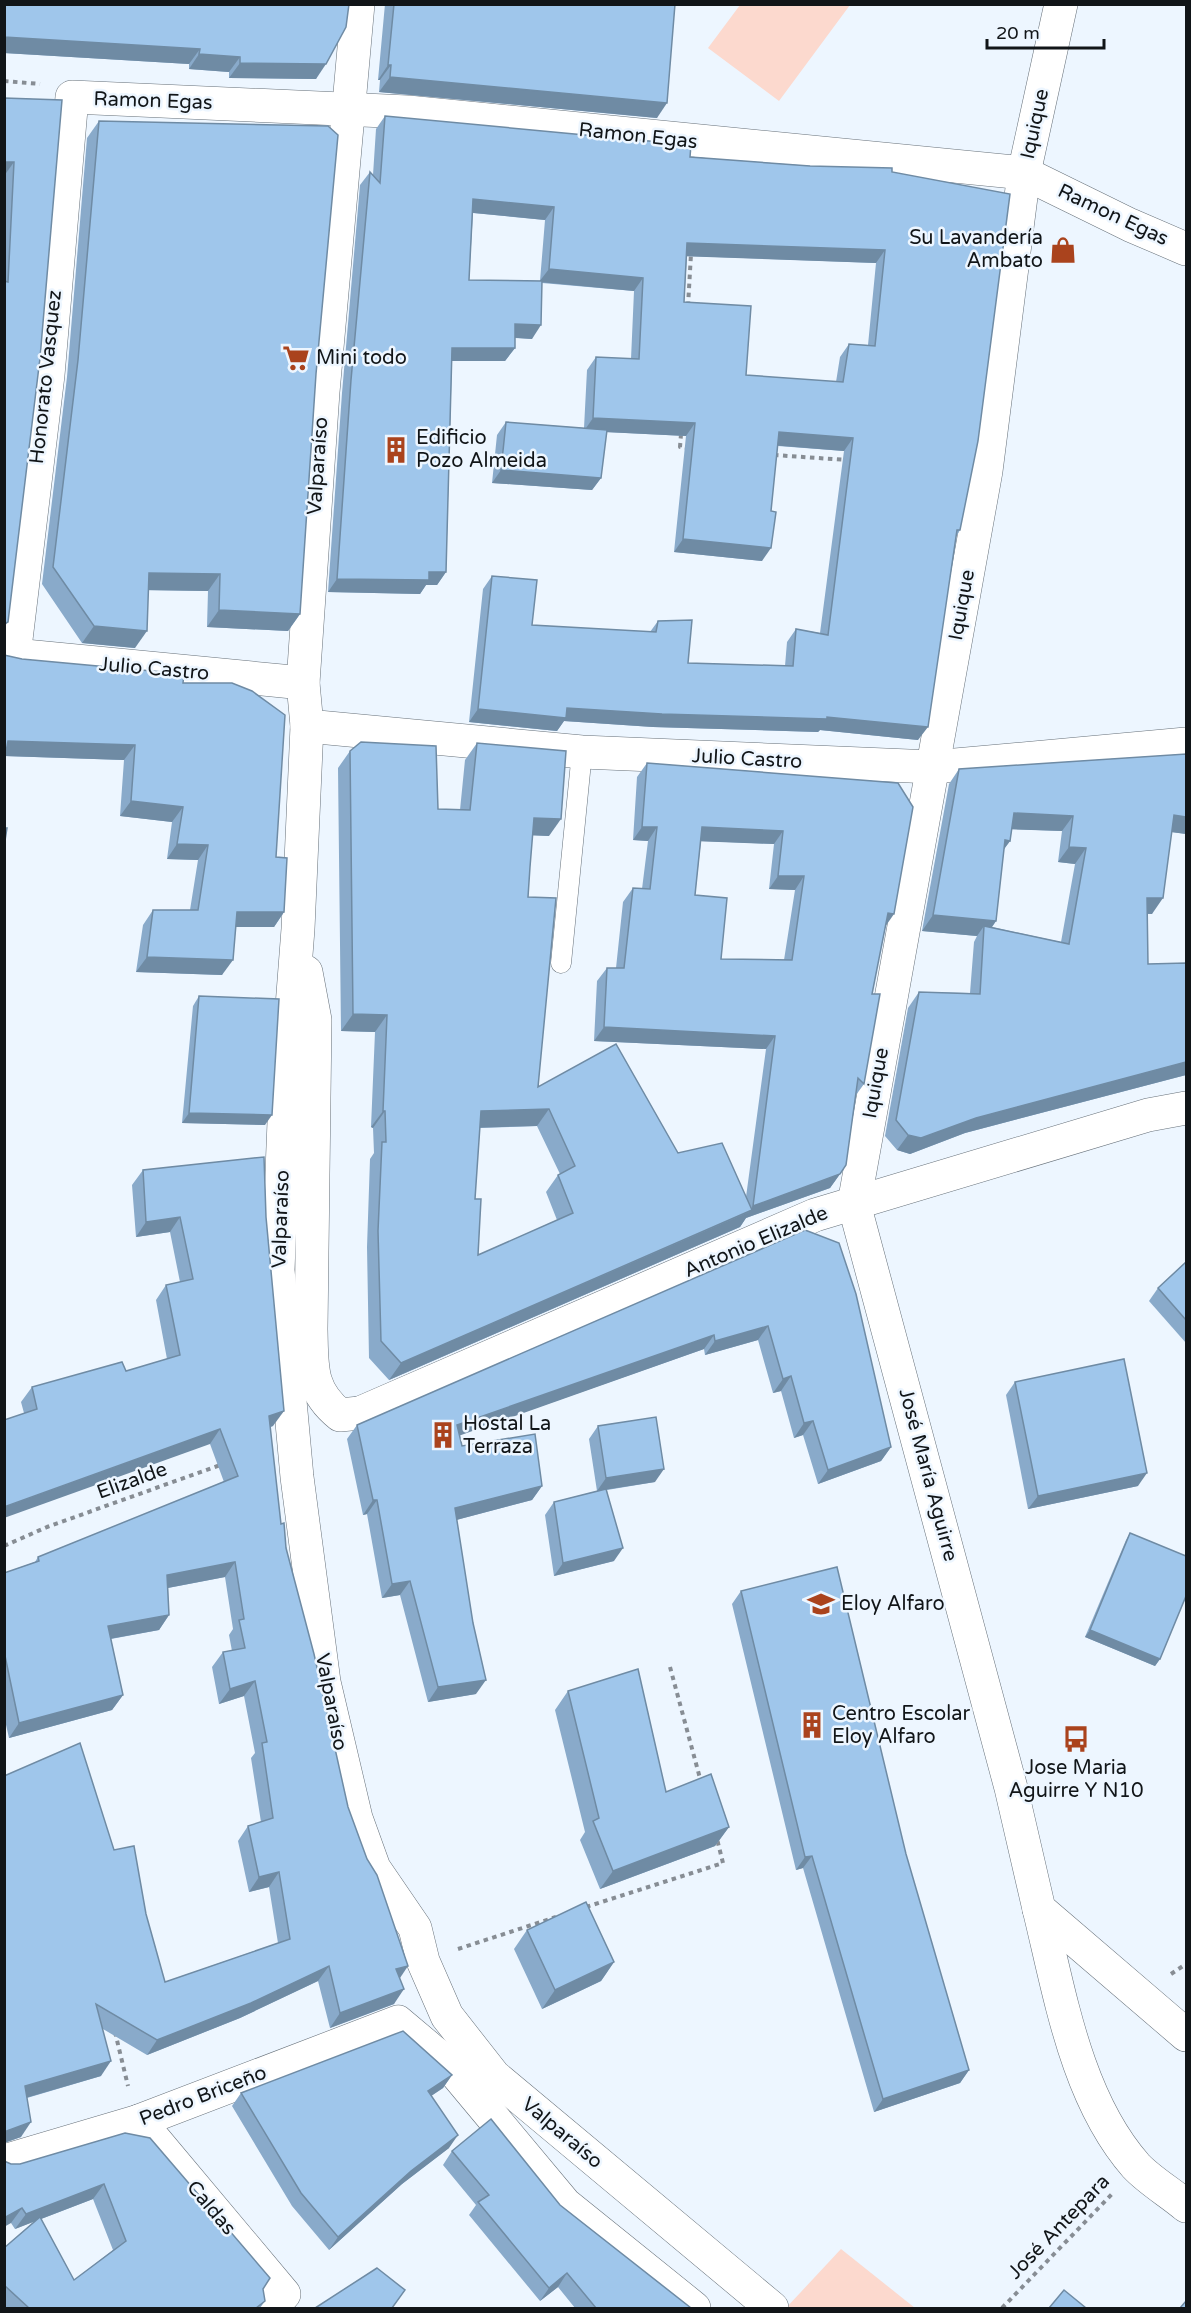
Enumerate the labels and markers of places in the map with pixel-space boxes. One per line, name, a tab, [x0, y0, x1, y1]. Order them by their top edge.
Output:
place label: Su Lavandería Ambato	[909, 226, 1043, 273]
shop icon: Su Lavandería Ambato	[1048, 235, 1078, 265]
supermarket icon: Mini todo	[281, 343, 311, 373]
place label: Mini todo	[316, 346, 407, 370]
place label: Edificio Pozo Almeida	[416, 426, 547, 473]
building icon: Edificio Pozo Almeida	[381, 435, 411, 465]
place label: Hostal La Terraza	[463, 1412, 551, 1459]
building icon: Hostal La Terraza	[428, 1420, 458, 1450]
school or university icon: Eloy Alfaro	[806, 1589, 836, 1619]
place label: Eloy Alfaro	[841, 1592, 945, 1616]
place label: Centro Escolar Eloy Alfaro	[832, 1702, 970, 1749]
building icon: Centro Escolar Eloy Alfaro	[797, 1710, 827, 1740]
bus stop icon: Jose Maria Aguirre Y N10	[1061, 1724, 1091, 1754]
place label: Jose Maria Aguirre Y N10	[1008, 1756, 1144, 1803]

